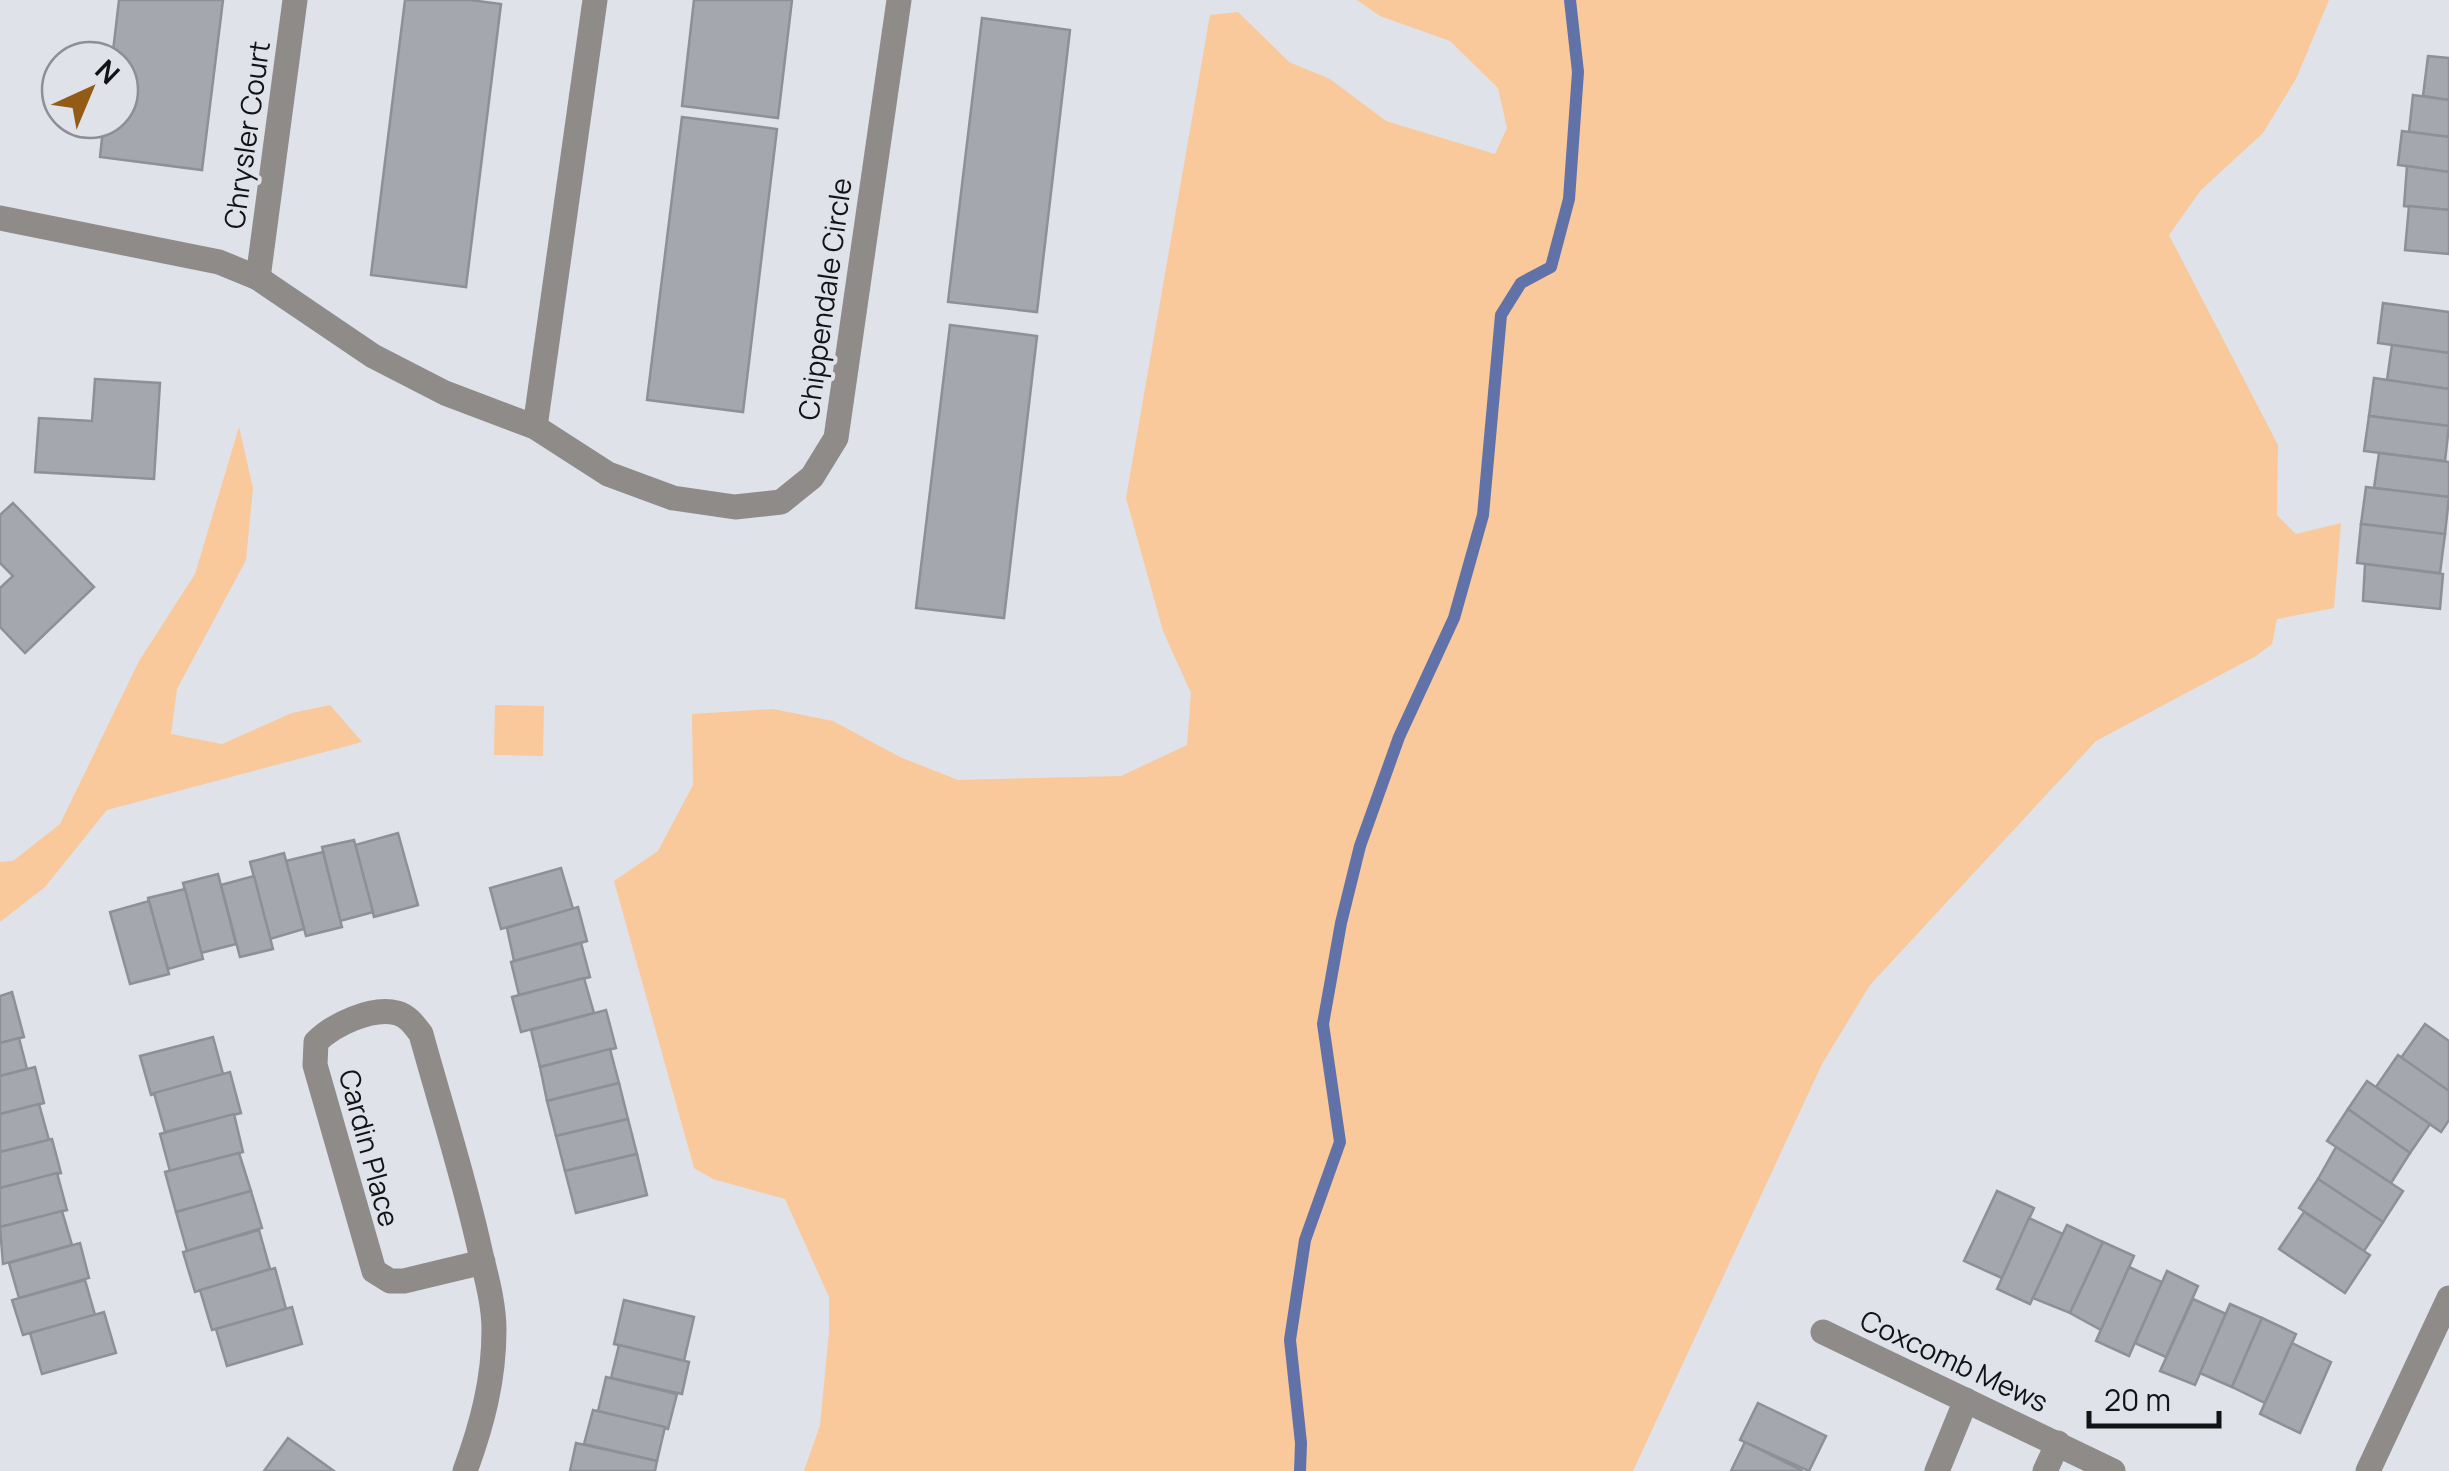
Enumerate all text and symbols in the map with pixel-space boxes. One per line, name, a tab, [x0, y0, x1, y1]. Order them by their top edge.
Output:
street label: Chrysler Court	[214, 39, 278, 231]
north arrow	[40, 40, 140, 140]
text: N	[88, 51, 128, 92]
street label: Chippendale Circle	[788, 175, 860, 422]
street label: Cardin Place	[331, 1065, 409, 1231]
street label: Coxcomb Mews	[1854, 1300, 2054, 1420]
scale bar	[2089, 1366, 2219, 1428]
text: 20 m	[2104, 1379, 2171, 1420]

